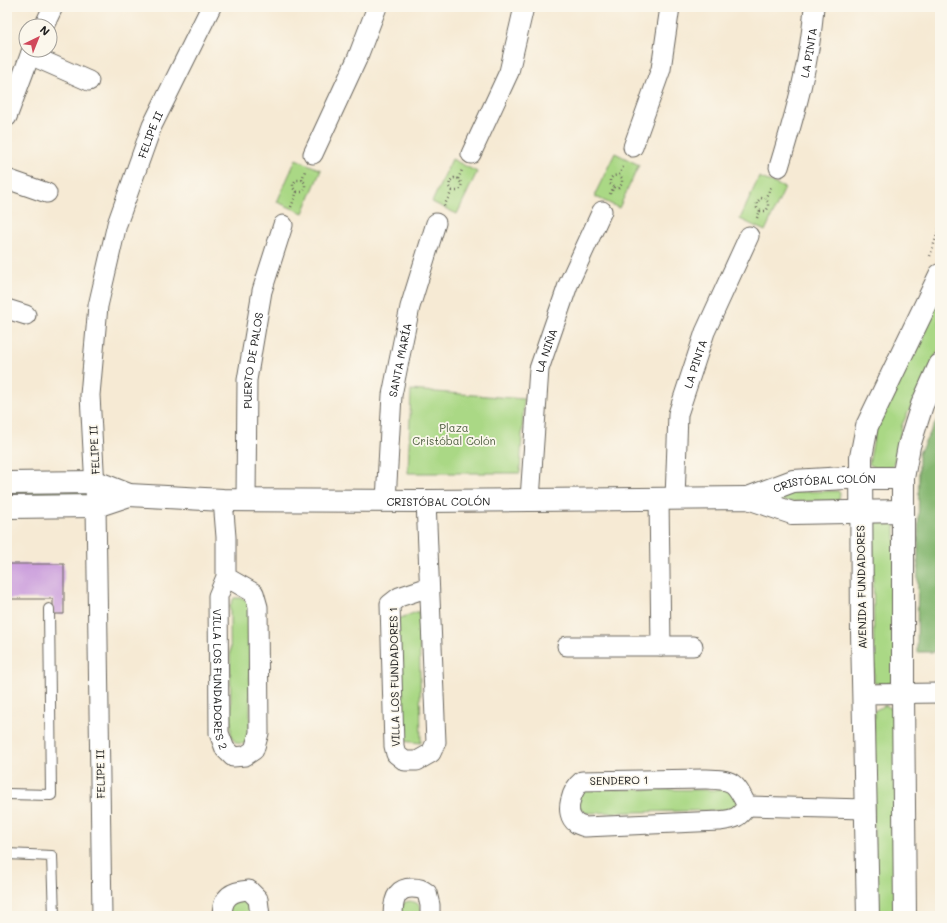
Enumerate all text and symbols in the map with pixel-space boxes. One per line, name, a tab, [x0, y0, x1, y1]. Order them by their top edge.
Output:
north arrow	[18, 18, 58, 58]
text: N	[37, 22, 53, 39]
street label: LA PINTA	[796, 27, 819, 79]
street label: FELIPE II	[134, 108, 166, 160]
street label: PUERTO DE PALOS	[239, 311, 266, 409]
street label: SANTA MARÍA	[384, 322, 414, 398]
street label: LA NIÑA	[531, 326, 560, 373]
street label: LA PINTA	[680, 337, 710, 390]
park label: Plaza Cristóbal Colón	[412, 420, 496, 448]
street label: FELIPE II	[85, 425, 103, 475]
street label: CRISTÓBAL COLÓN	[771, 471, 876, 495]
street label: CRISTÓBAL COLÓN	[386, 493, 490, 509]
street label: AVENIDA FUNDADORES	[852, 525, 870, 649]
street label: VILLA LOS FUNDADORES 1	[385, 607, 403, 747]
street label: VILLA LOS FUNDADORES 2	[211, 609, 232, 751]
street label: FELIPE II	[92, 749, 108, 799]
street label: SENDERO 1	[590, 772, 648, 788]

